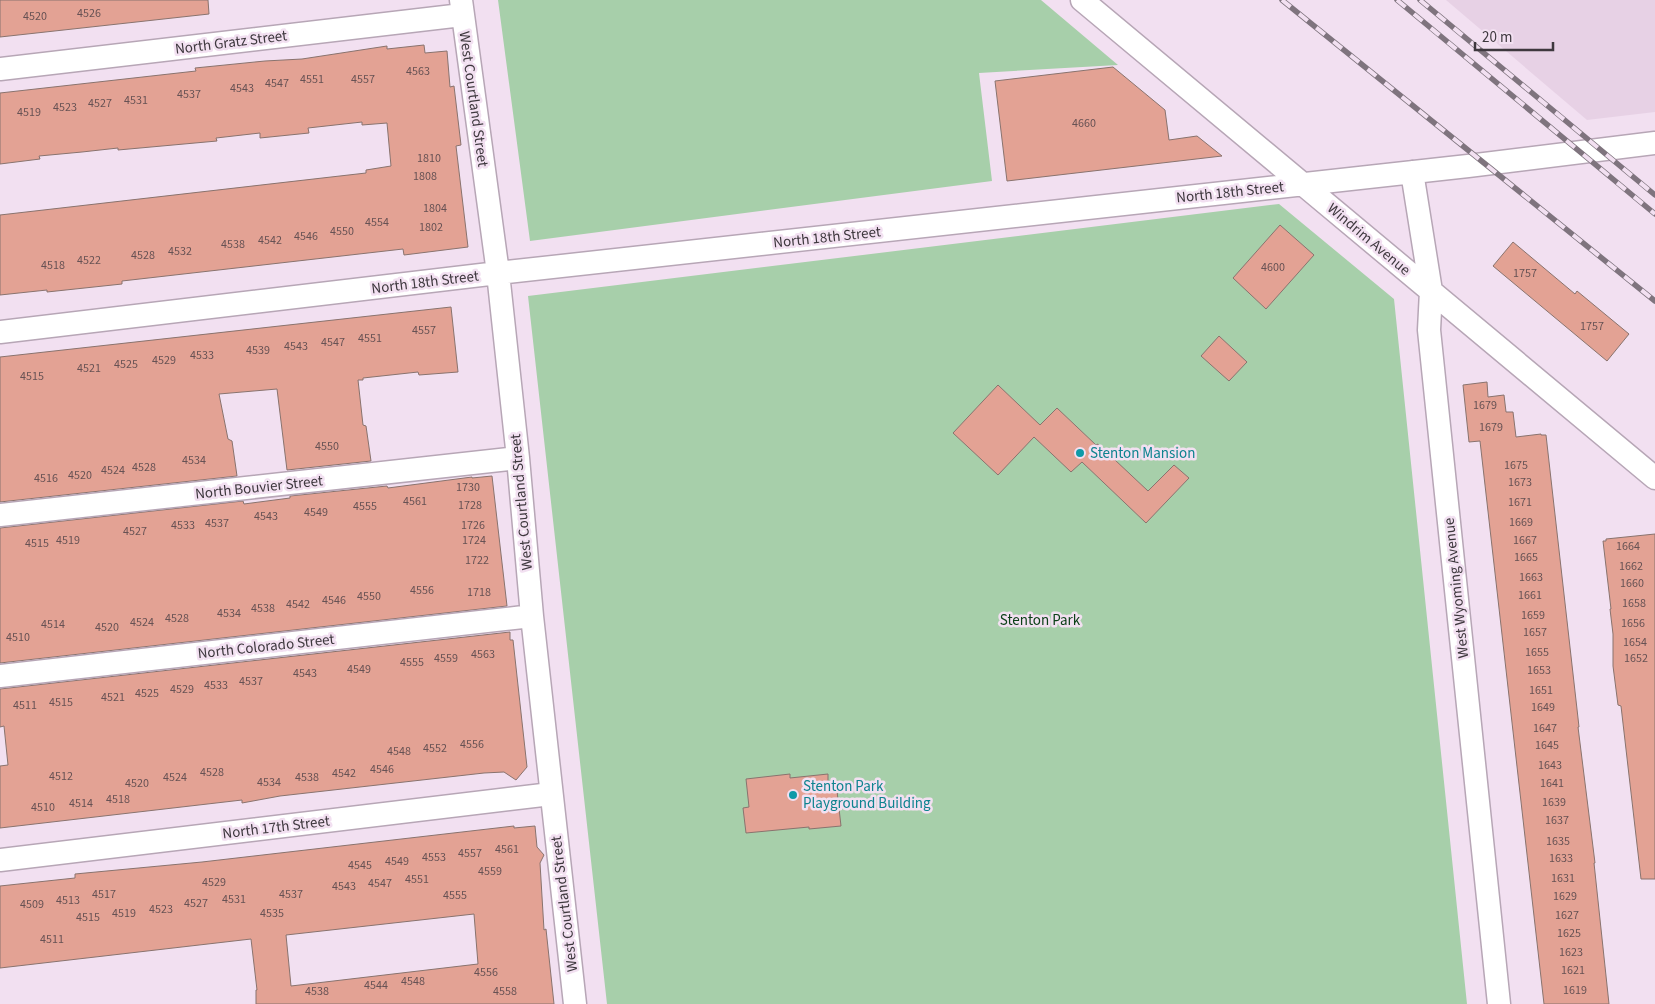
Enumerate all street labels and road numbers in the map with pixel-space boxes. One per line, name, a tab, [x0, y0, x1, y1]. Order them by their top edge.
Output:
street label: North Gratz Street	[174, 25, 288, 60]
street label: West Courtland Street	[454, 30, 493, 168]
street label: North 18th Street	[1175, 176, 1285, 209]
street label: Windrim Avenue	[1323, 198, 1415, 280]
street label: North 18th Street	[772, 221, 882, 254]
street label: North 18th Street	[370, 265, 480, 299]
street label: West Courtland Street	[505, 433, 538, 571]
street label: North Bouvier Street	[194, 470, 324, 505]
street label: West Wyoming Avenue	[1439, 517, 1474, 659]
street label: North Colorado Street	[197, 629, 335, 664]
street label: North 17th Street	[221, 810, 331, 844]
street label: West Courtland Street	[546, 835, 583, 973]

